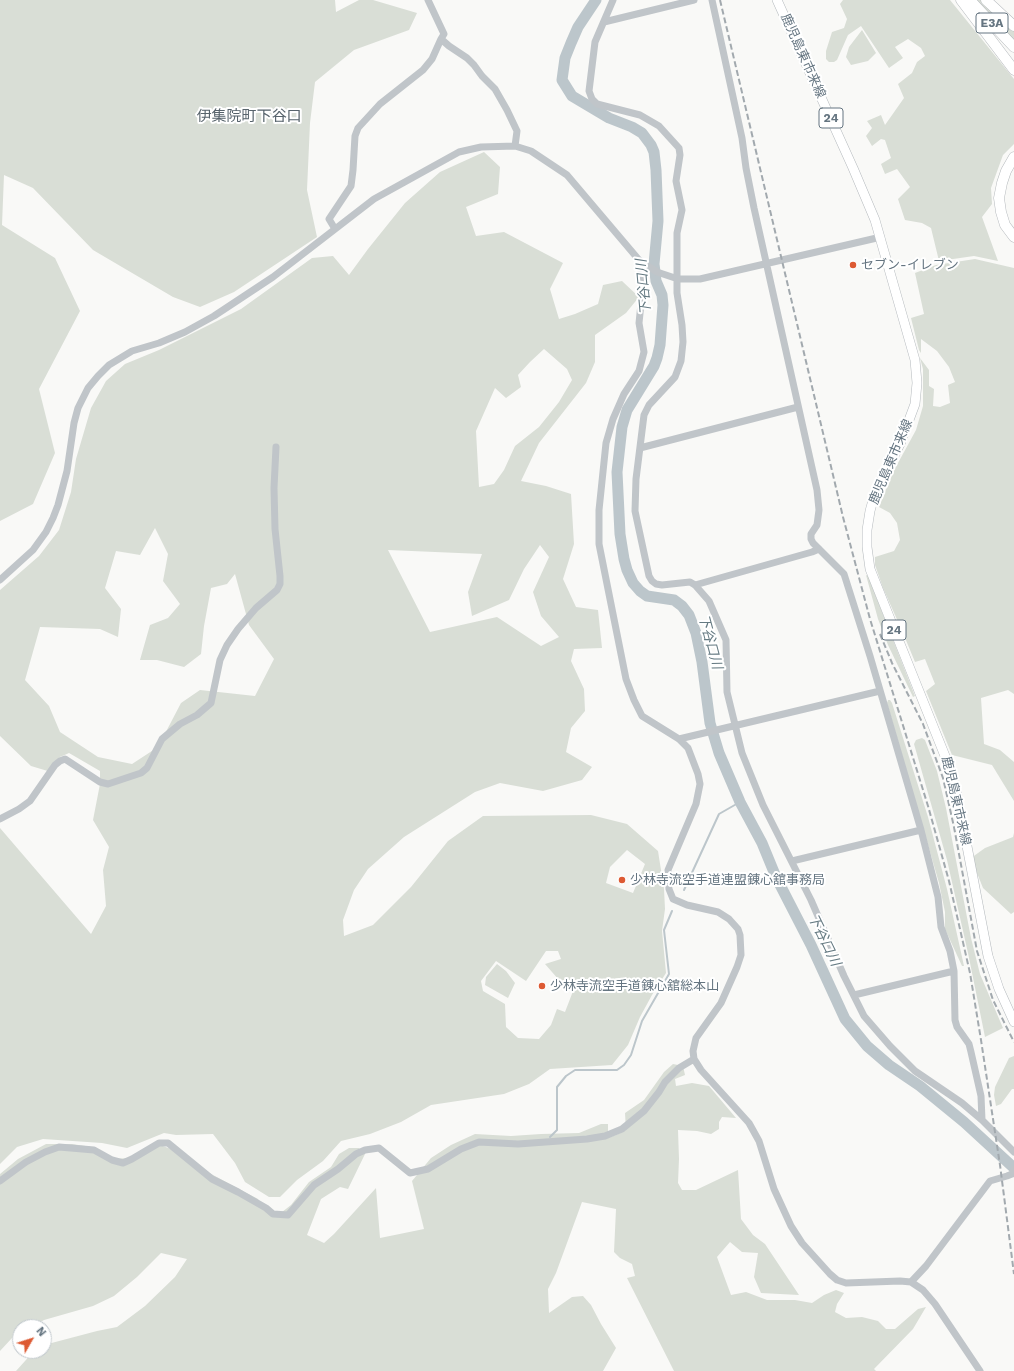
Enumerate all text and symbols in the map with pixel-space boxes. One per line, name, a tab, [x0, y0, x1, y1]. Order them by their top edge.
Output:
street label: 鹿児島東市来線	[777, 11, 829, 101]
road number: E3A	[976, 13, 1008, 33]
district label: 伊集院町下谷口	[197, 108, 301, 126]
road number: 24	[819, 108, 843, 128]
place label: セブン-イレブン	[861, 257, 959, 273]
water label: 下谷口川	[633, 258, 655, 316]
marker: セブン-イレブン	[848, 260, 858, 270]
street label: 鹿児島東市来線	[866, 417, 916, 507]
water label: 下谷口川	[695, 613, 725, 671]
road number: 24	[882, 620, 906, 640]
street label: 鹿児島東市来線	[938, 755, 974, 847]
place label: 少林寺流空手道連盟錬心舘事務局	[630, 872, 825, 888]
marker: 少林寺流空手道連盟錬心舘事務局	[617, 875, 627, 885]
water label: 下谷口川	[804, 911, 844, 969]
place label: 少林寺流空手道錬心舘総本山	[550, 978, 719, 994]
marker: 少林寺流空手道錬心舘総本山	[537, 981, 547, 991]
north arrow	[12, 1319, 52, 1359]
text: N	[33, 1325, 49, 1339]

